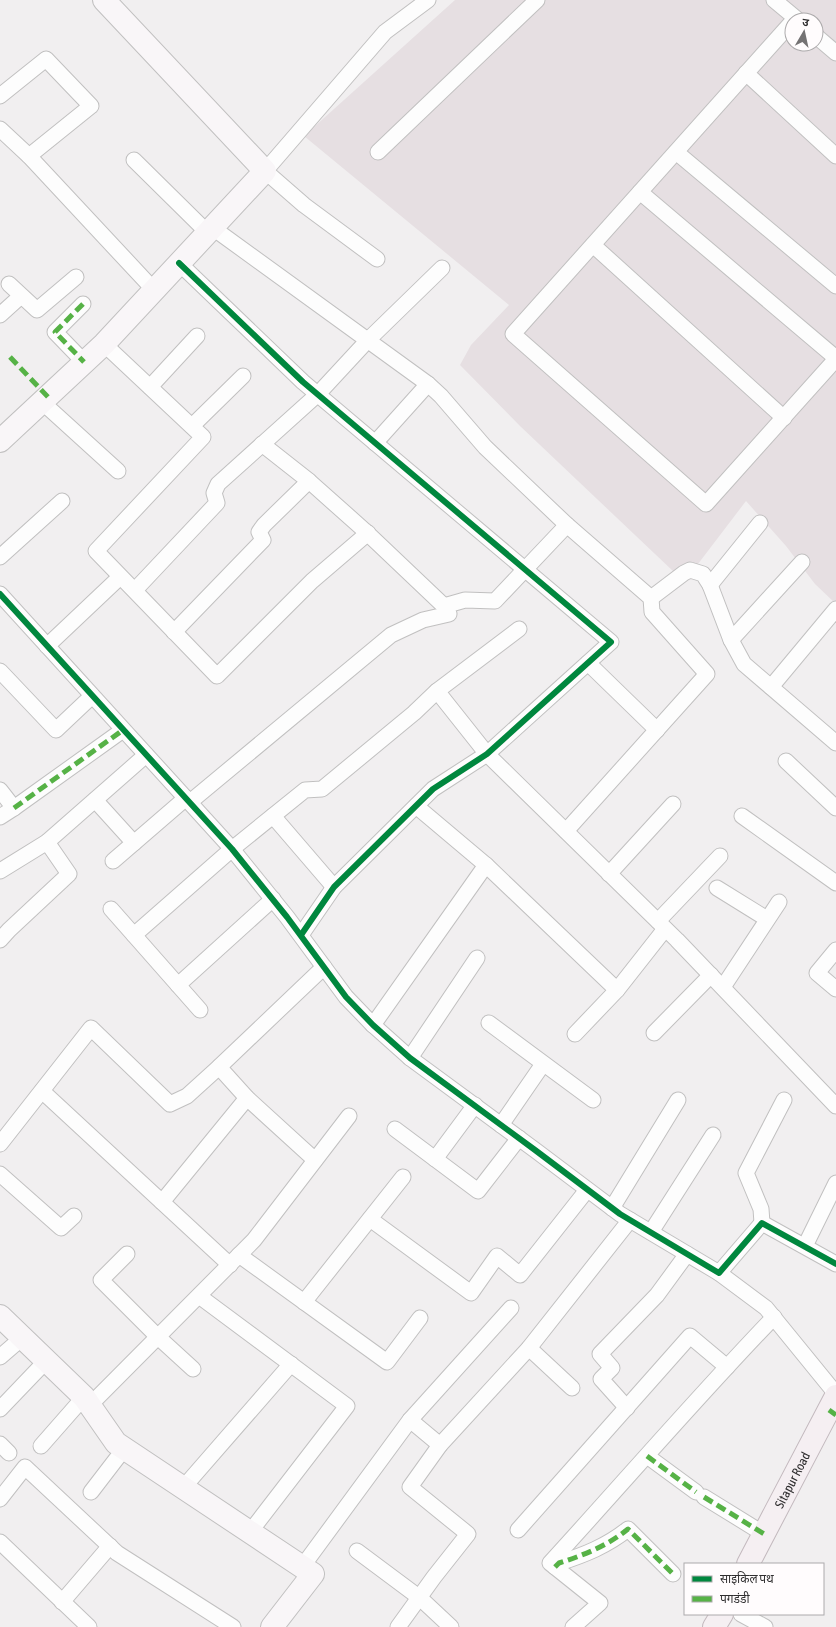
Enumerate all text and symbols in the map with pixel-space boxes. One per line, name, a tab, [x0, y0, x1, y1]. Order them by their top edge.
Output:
north arrow	[784, 12, 824, 52]
text: उ	[801, 16, 810, 29]
street label: Sitapur Road	[771, 1449, 813, 1510]
legend	[684, 1563, 824, 1615]
text: साइकिल पथ	[720, 1571, 774, 1586]
text: पगडंडी	[720, 1591, 750, 1606]

